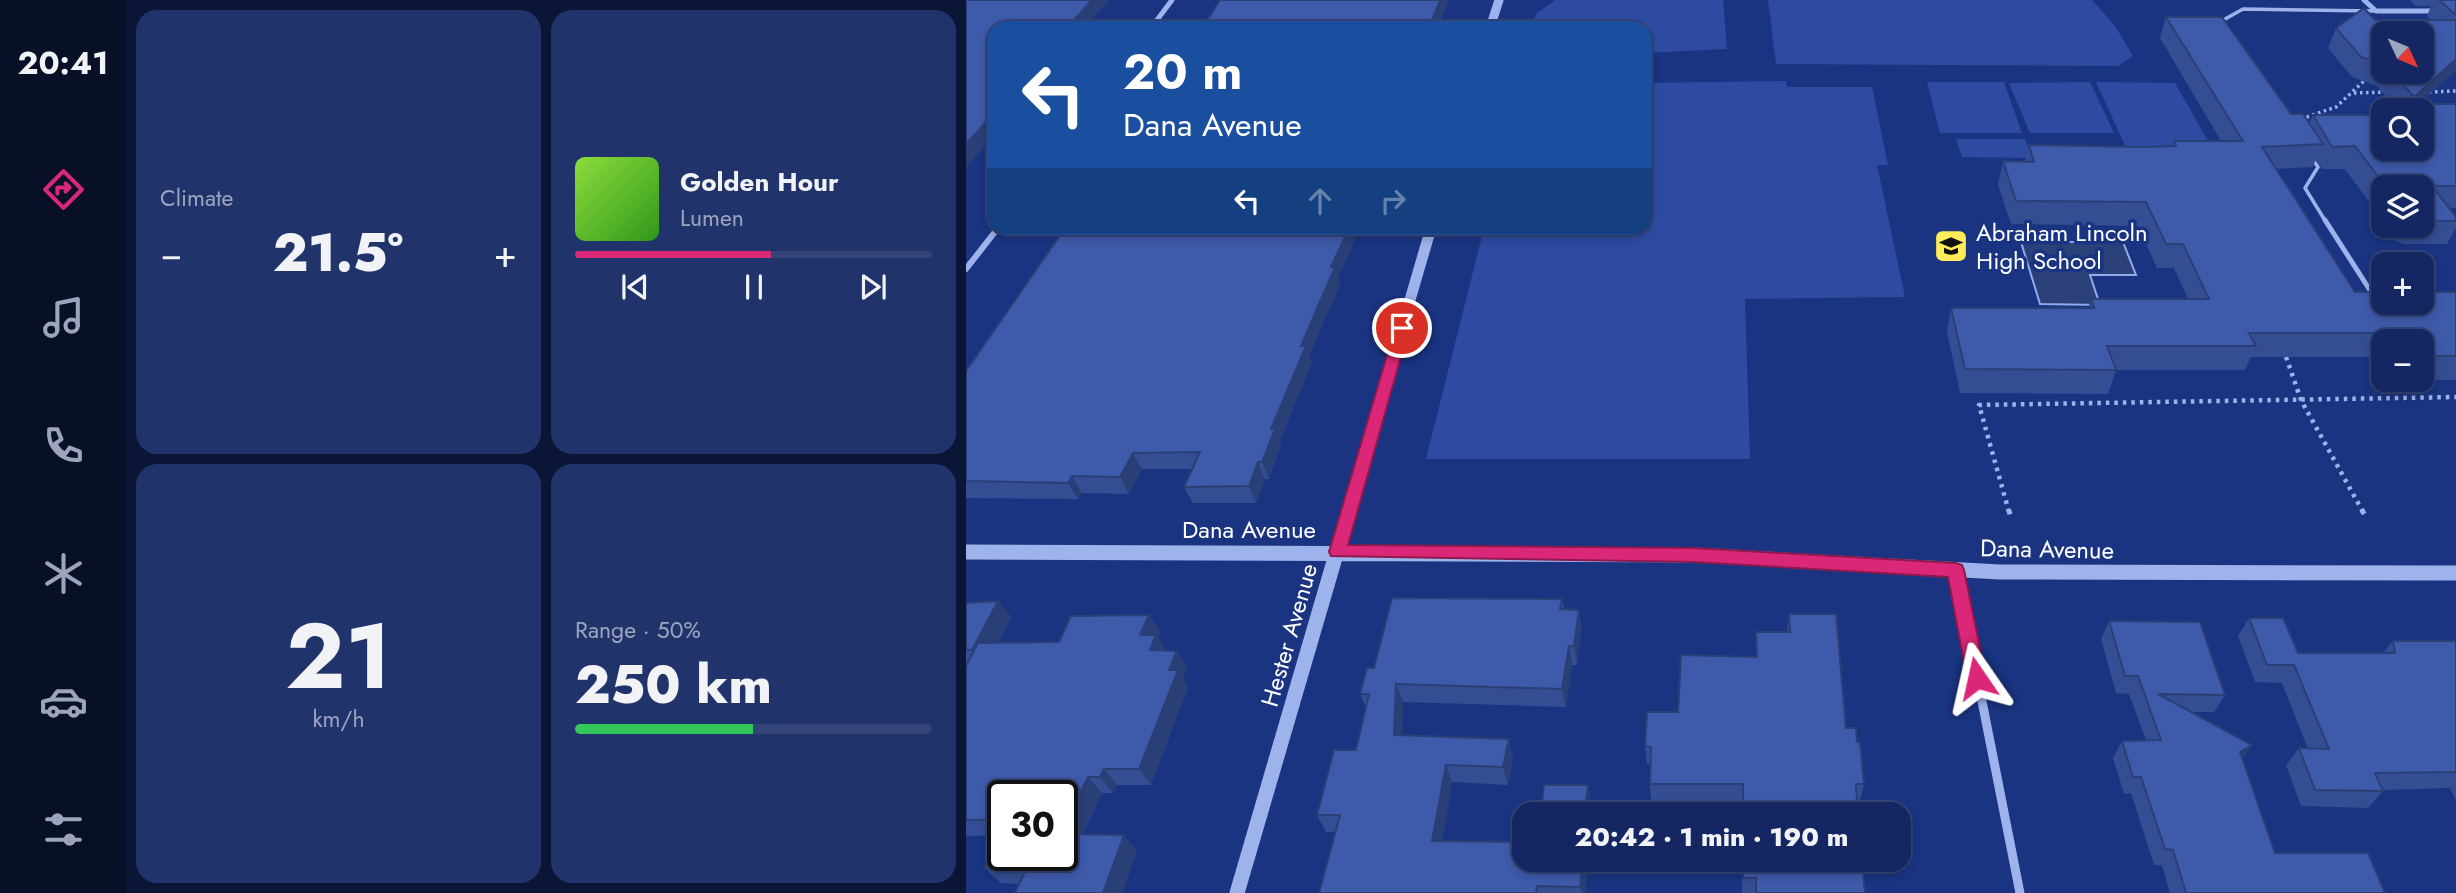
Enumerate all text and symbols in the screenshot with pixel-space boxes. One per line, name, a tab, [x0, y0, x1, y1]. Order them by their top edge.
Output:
north arrow	[2371, 21, 2434, 84]
map controls	[2371, 21, 2434, 392]
text: 20 m	[1123, 37, 1242, 107]
text: 20:41	[17, 40, 109, 86]
icon: left	[1008, 49, 1099, 140]
button: search	[2371, 98, 2434, 161]
text: Dana Avenue	[1123, 102, 1302, 148]
text: Golden Hour	[680, 163, 839, 201]
icon: directions	[39, 165, 88, 214]
button: layers	[2371, 175, 2434, 238]
text: Climate	[160, 181, 233, 215]
icon: left	[1228, 182, 1266, 220]
icon: ahead	[1301, 182, 1339, 220]
icon: right	[1374, 182, 1412, 220]
text: Lumen	[680, 201, 744, 235]
text: 21.5°	[273, 215, 403, 291]
place label: Abraham Lincoln High School	[1976, 215, 2148, 278]
text: −	[160, 226, 182, 281]
text: +	[494, 226, 517, 281]
school or university icon: Abraham Lincoln High School	[1932, 227, 1970, 265]
button: +	[2371, 252, 2434, 315]
icon: previous	[616, 268, 654, 306]
icon: pause	[735, 268, 773, 306]
icon: next	[854, 268, 892, 306]
icon: music	[39, 293, 88, 342]
pin	[1372, 298, 1432, 358]
icon: arrive	[1383, 309, 1421, 347]
button: −	[2371, 329, 2434, 392]
icon: phone	[39, 421, 88, 470]
street label: Dana Avenue	[1182, 512, 1316, 547]
street label: Dana Avenue	[1980, 530, 2114, 568]
icon: climate	[39, 549, 88, 598]
street label: Hester Avenue	[1252, 559, 1326, 711]
text: 21	[285, 591, 392, 722]
text: Range · 50%	[575, 613, 701, 647]
position arrow	[1940, 641, 2014, 715]
text: 250 km	[575, 647, 772, 723]
icon: car	[39, 677, 88, 726]
text: km/h	[313, 702, 364, 736]
speed limit sign: 30	[987, 780, 1078, 871]
icon: filters	[39, 805, 88, 854]
text: 20:42 · 1 min · 190 m	[1575, 818, 1848, 856]

